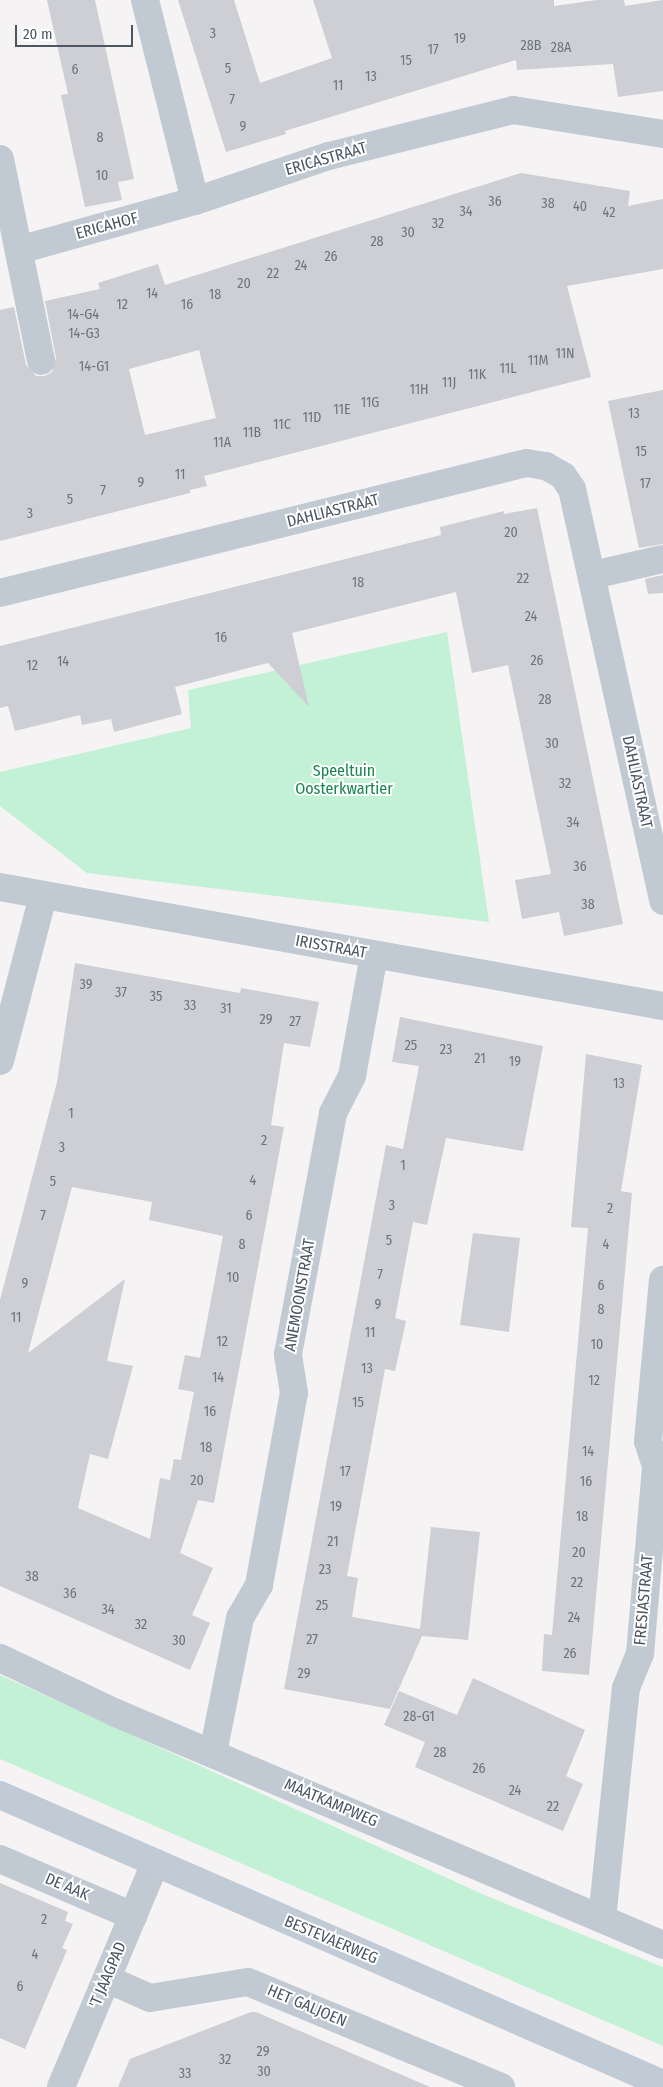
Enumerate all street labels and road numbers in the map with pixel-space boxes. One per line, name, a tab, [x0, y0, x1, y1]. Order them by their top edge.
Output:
street label: ERICASTRAAT	[283, 138, 369, 180]
street label: ERICAHOF	[74, 208, 140, 244]
street label: DAHLIASTRAAT	[285, 490, 381, 532]
street label: DAHLIASTRAAT	[618, 734, 656, 830]
street label: IRISSTRAAT	[294, 931, 368, 963]
street label: ANEMOONSTRAAT	[281, 1237, 319, 1353]
street label: FRESIASTRAAT	[630, 1554, 658, 1646]
street label: MAATKAMPWEG	[281, 1775, 381, 1831]
street label: DE AAK	[42, 1869, 92, 1905]
street label: BESTEVAERWEG	[281, 1912, 381, 1968]
street label: 'T JAAGPAD	[86, 1939, 130, 2011]
street label: HET GALJOEN	[264, 1981, 350, 2031]

